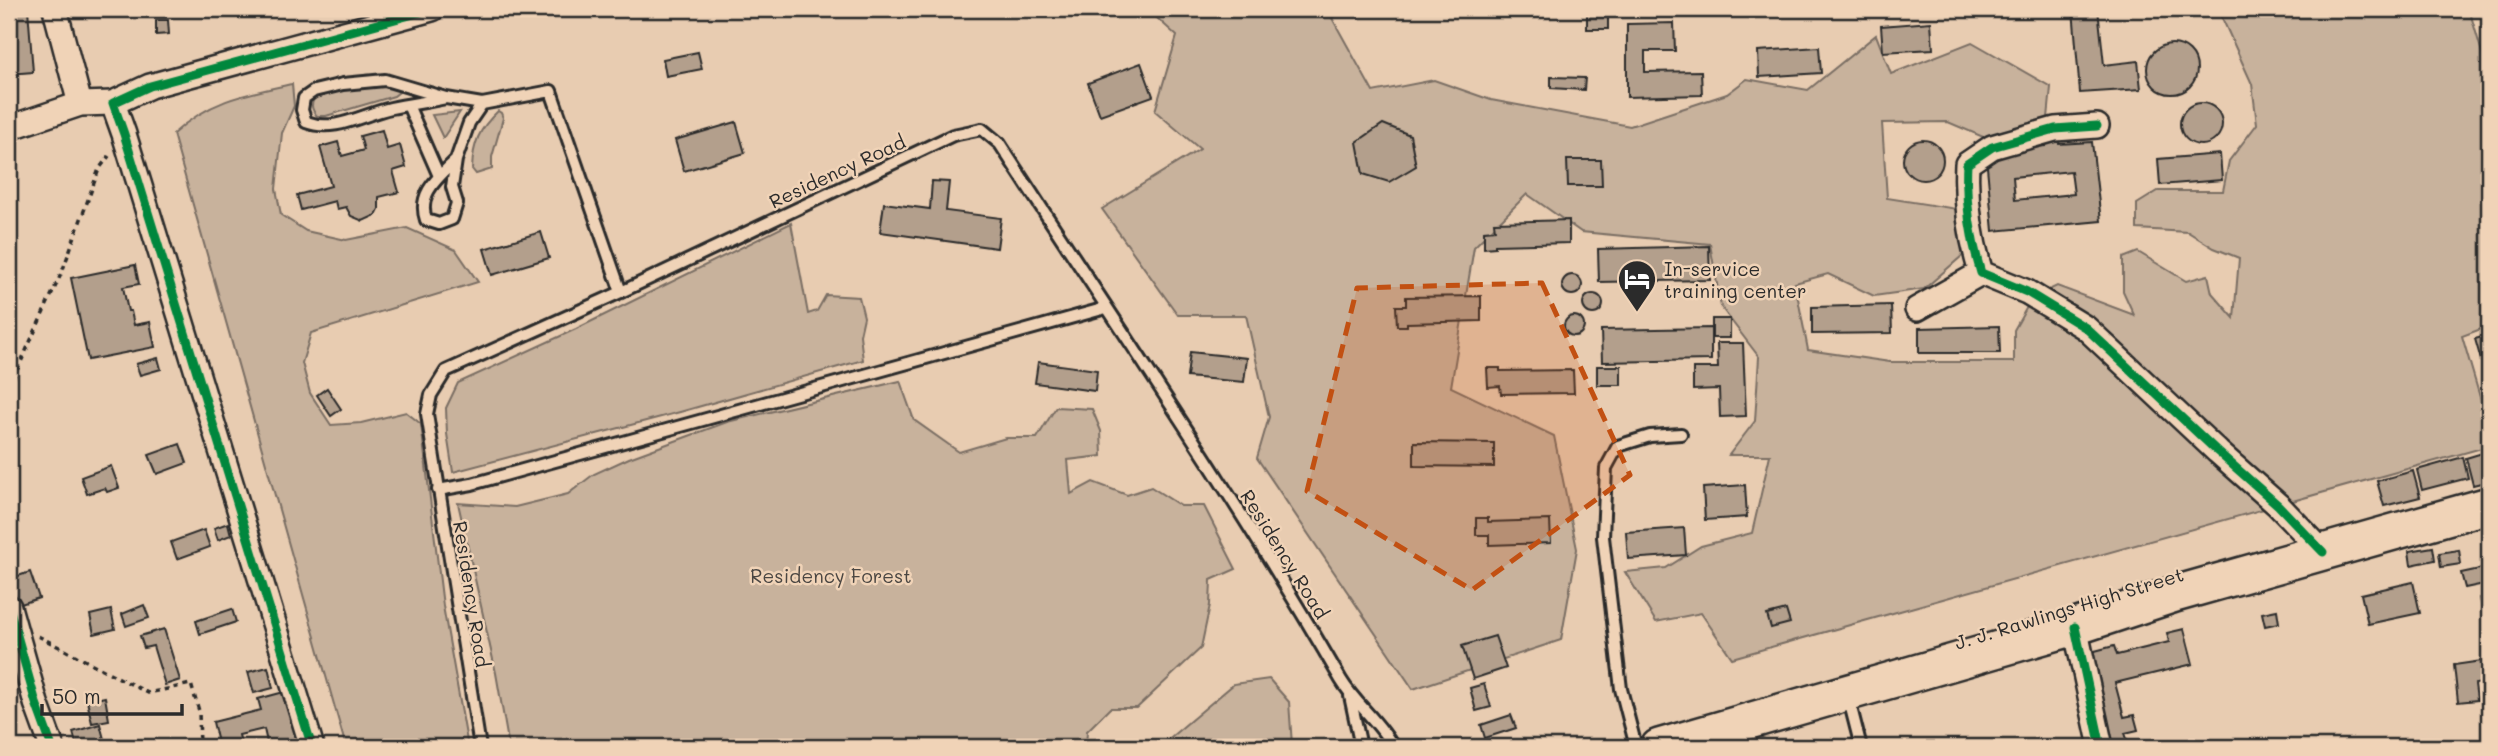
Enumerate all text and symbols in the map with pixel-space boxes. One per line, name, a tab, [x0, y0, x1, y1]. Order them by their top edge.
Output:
street label: Residency Road	[765, 128, 909, 214]
place label: In-service training center	[1664, 256, 1807, 303]
hotel icon: In-service training center	[1616, 258, 1658, 313]
street label: Residency Road	[1235, 485, 1335, 623]
street label: Residency Road	[448, 519, 496, 669]
street label: J. J. Rawlings High Street	[1951, 561, 2187, 655]
park label: Residency Forest	[750, 563, 912, 588]
scale bar	[42, 672, 182, 716]
text: 50 m	[52, 682, 101, 709]

